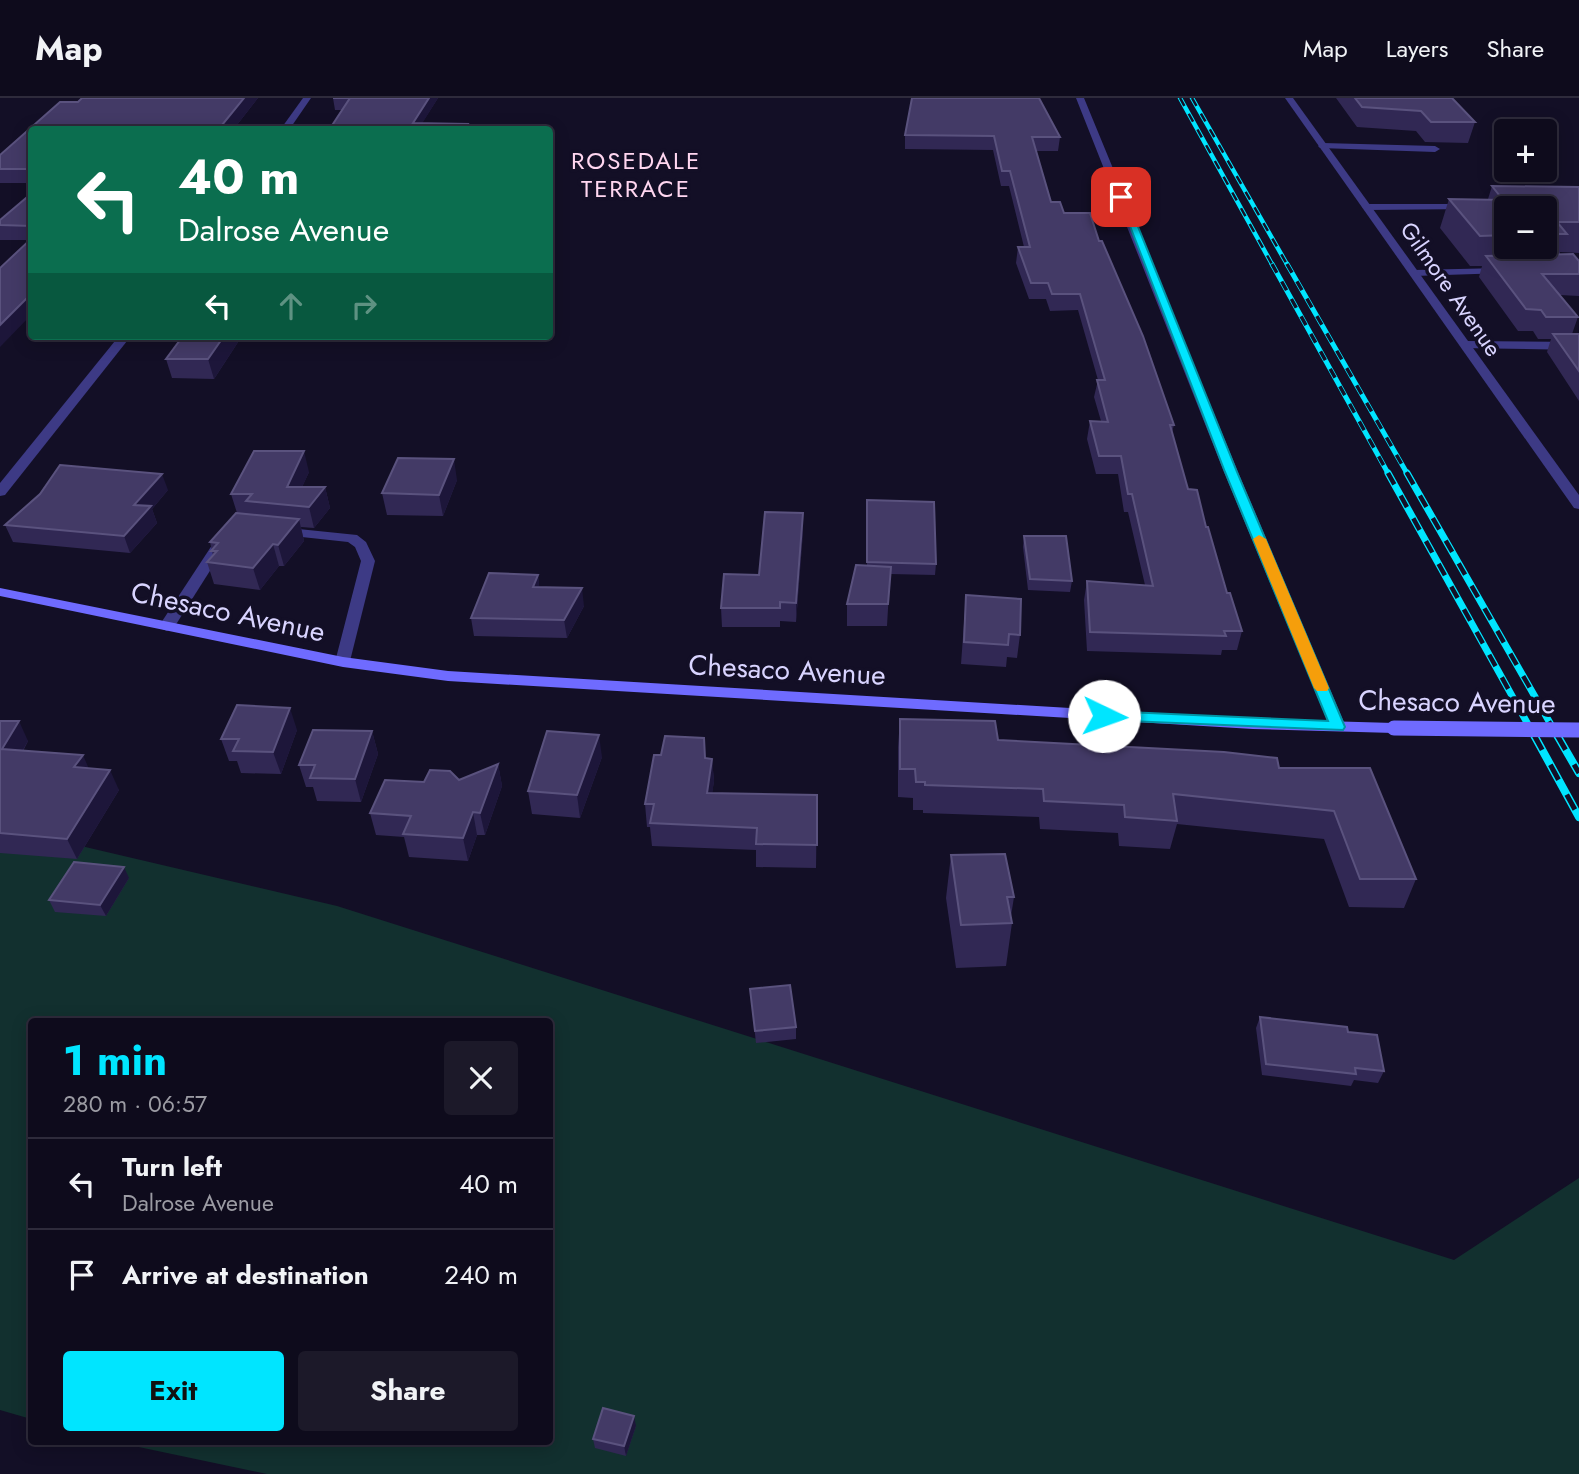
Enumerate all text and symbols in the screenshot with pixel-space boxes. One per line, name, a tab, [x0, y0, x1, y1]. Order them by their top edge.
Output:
text: Map	[35, 25, 103, 72]
text: Map	[1303, 31, 1348, 66]
text: Layers	[1386, 31, 1448, 66]
text: Share	[1486, 31, 1544, 66]
map controls	[1494, 119, 1557, 259]
button: +	[1494, 119, 1557, 182]
text: 40 m	[178, 142, 300, 212]
district label: ROSEDALE TERRACE	[571, 143, 701, 206]
icon: left	[63, 154, 154, 245]
pin	[1091, 167, 1151, 227]
icon: arrive	[1102, 178, 1140, 216]
button: −	[1494, 196, 1557, 259]
text: Dalrose Avenue	[178, 207, 389, 253]
street label: Gilmore Avenue	[1392, 215, 1510, 363]
icon: left	[199, 287, 237, 325]
icon: ahead	[272, 287, 310, 325]
icon: right	[345, 287, 383, 325]
street label: Chesaco Avenue	[127, 571, 329, 653]
street label: Chesaco Avenue	[687, 644, 887, 696]
position arrow	[1067, 679, 1141, 753]
street label: Chesaco Avenue	[1358, 680, 1556, 724]
text: 1 min	[63, 1030, 167, 1091]
button: close	[444, 1041, 518, 1115]
text: 280 m · 06:57	[63, 1087, 207, 1121]
text: Turn left	[122, 1148, 222, 1186]
icon: left	[63, 1165, 101, 1203]
text: 40 m	[459, 1165, 518, 1203]
text: Dalrose Avenue	[122, 1186, 274, 1220]
icon: arrive	[63, 1256, 101, 1294]
text: Arrive at destination	[122, 1256, 369, 1294]
text: 240 m	[444, 1256, 518, 1294]
button: Exit	[63, 1351, 284, 1431]
button: Share	[298, 1351, 518, 1431]

